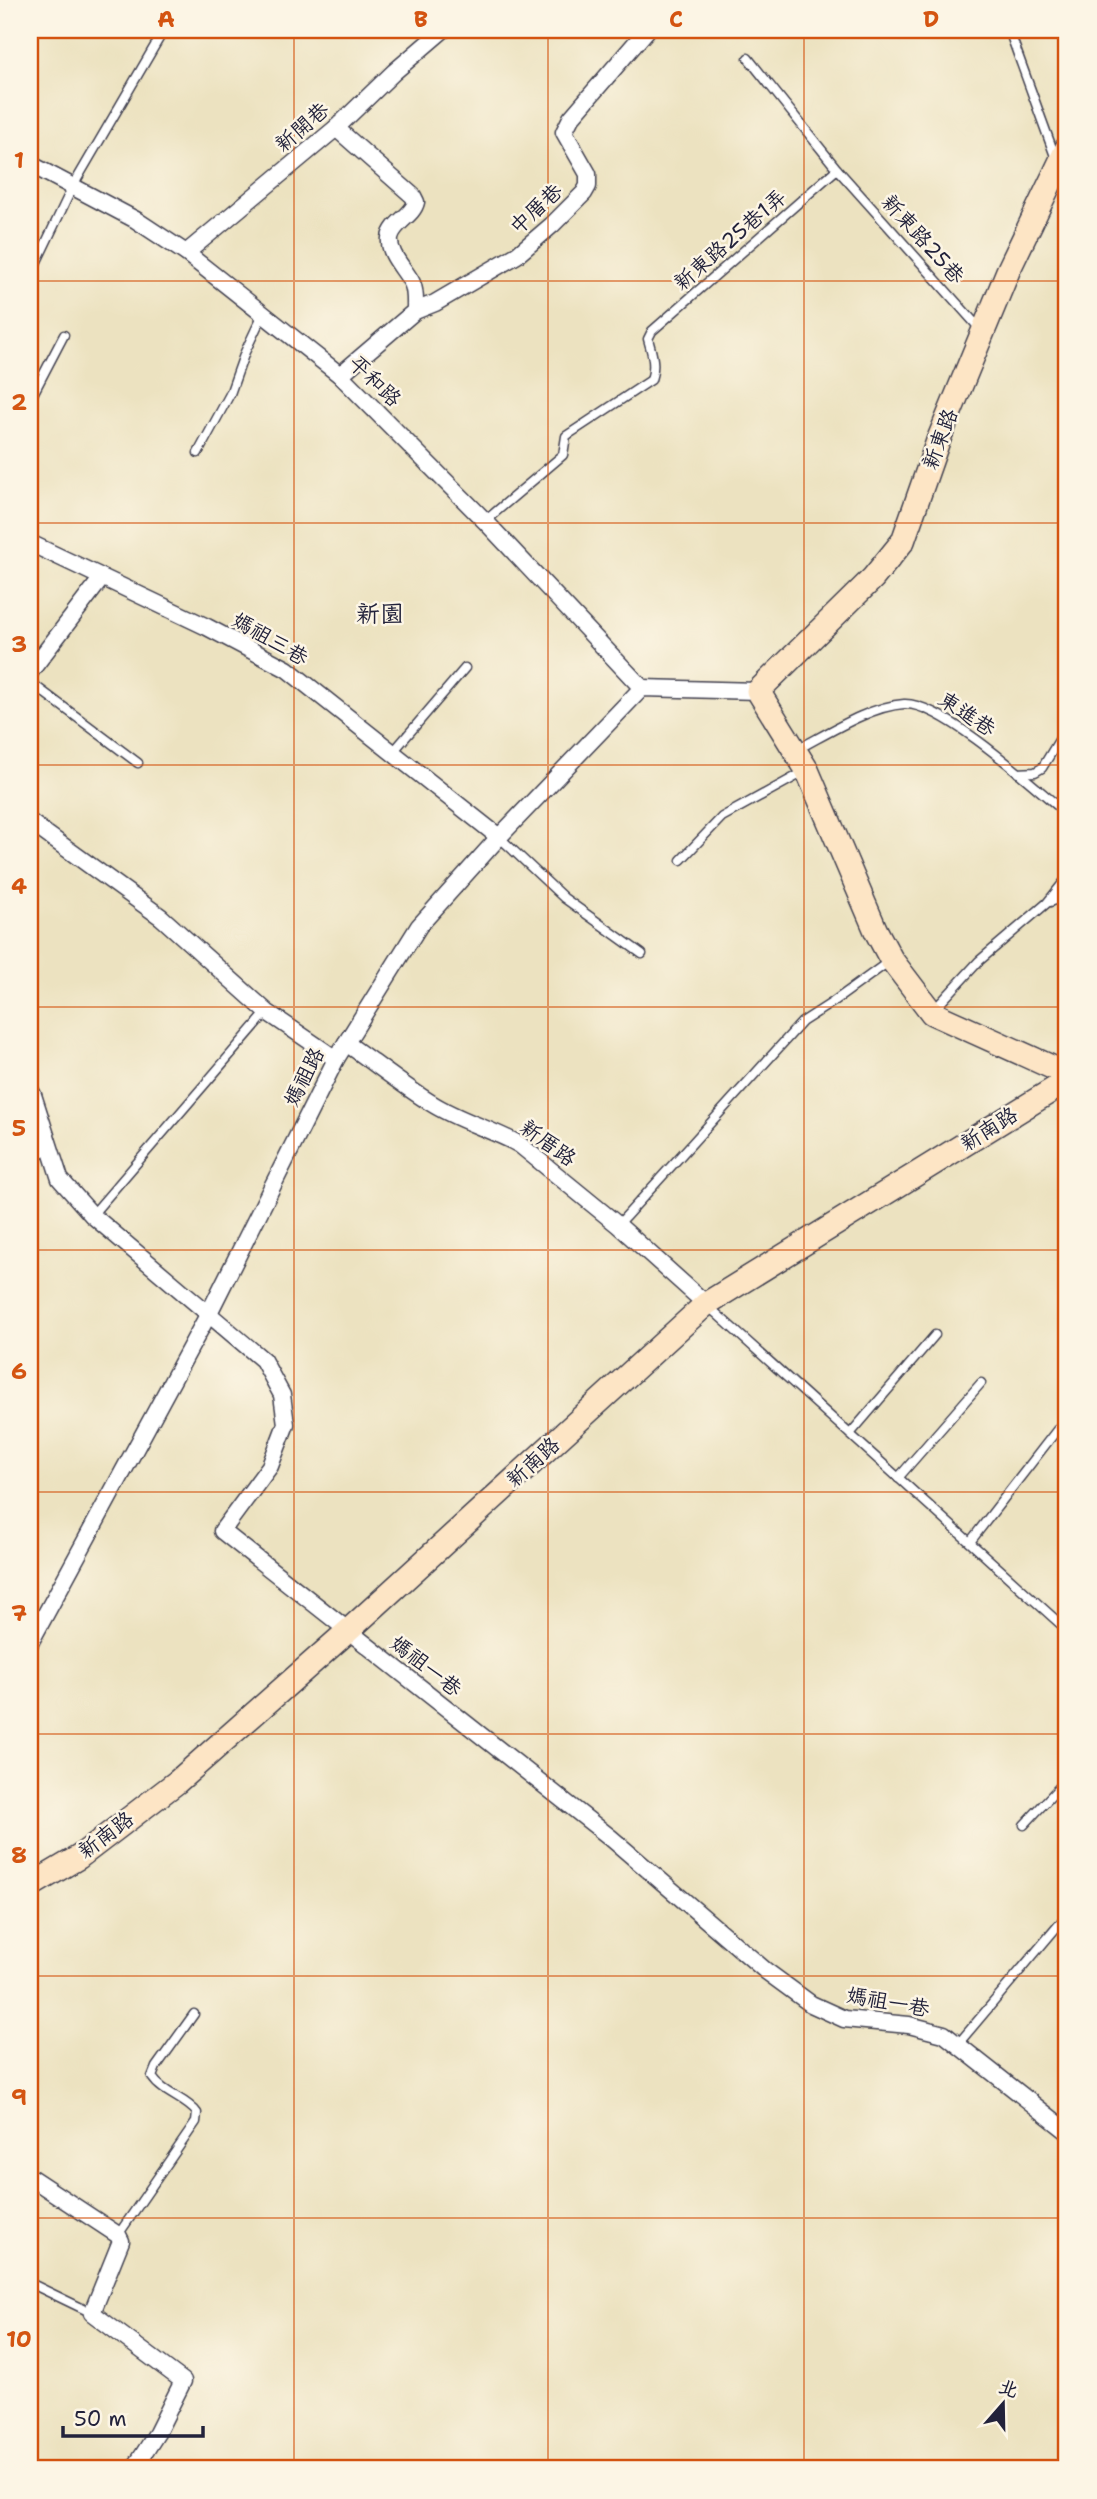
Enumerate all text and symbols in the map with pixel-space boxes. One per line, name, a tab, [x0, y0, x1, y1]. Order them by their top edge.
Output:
text: A	[157, 4, 175, 34]
text: B	[414, 4, 428, 34]
text: C	[669, 4, 683, 34]
text: D	[923, 4, 939, 34]
street label: 新開巷	[269, 96, 335, 158]
text: 1	[14, 145, 24, 175]
street label: 中厝巷	[503, 177, 569, 241]
street label: 新東路25巷1弄	[668, 183, 792, 297]
street label: 新東路25巷	[875, 188, 971, 290]
street label: 平和路	[343, 349, 407, 413]
text: 2	[11, 387, 27, 417]
street label: 新東路	[916, 405, 964, 473]
district label: 新園	[356, 598, 404, 630]
street label: 媽祖三巷	[227, 606, 313, 672]
text: 3	[11, 629, 27, 659]
street label: 東進巷	[933, 685, 1001, 743]
text: 4	[11, 871, 27, 901]
street label: 媽祖路	[277, 1043, 331, 1111]
street label: 新南路	[955, 1100, 1023, 1158]
text: 5	[12, 1113, 26, 1143]
street label: 新厝路	[514, 1113, 582, 1173]
text: 6	[11, 1356, 27, 1386]
street label: 新南路	[500, 1431, 566, 1493]
text: 7	[11, 1598, 27, 1628]
street label: 媽祖一巷	[384, 1629, 468, 1703]
street label: 新南路	[72, 1805, 140, 1865]
text: 8	[11, 1840, 27, 1870]
street label: 媽祖一巷	[844, 1981, 932, 2023]
text: 9	[11, 2082, 27, 2112]
text: 10	[6, 2324, 32, 2354]
north arrow	[968, 2370, 1038, 2440]
text: 北	[995, 2373, 1022, 2403]
scale bar	[63, 2394, 203, 2438]
text: 50 m	[74, 2405, 127, 2433]

